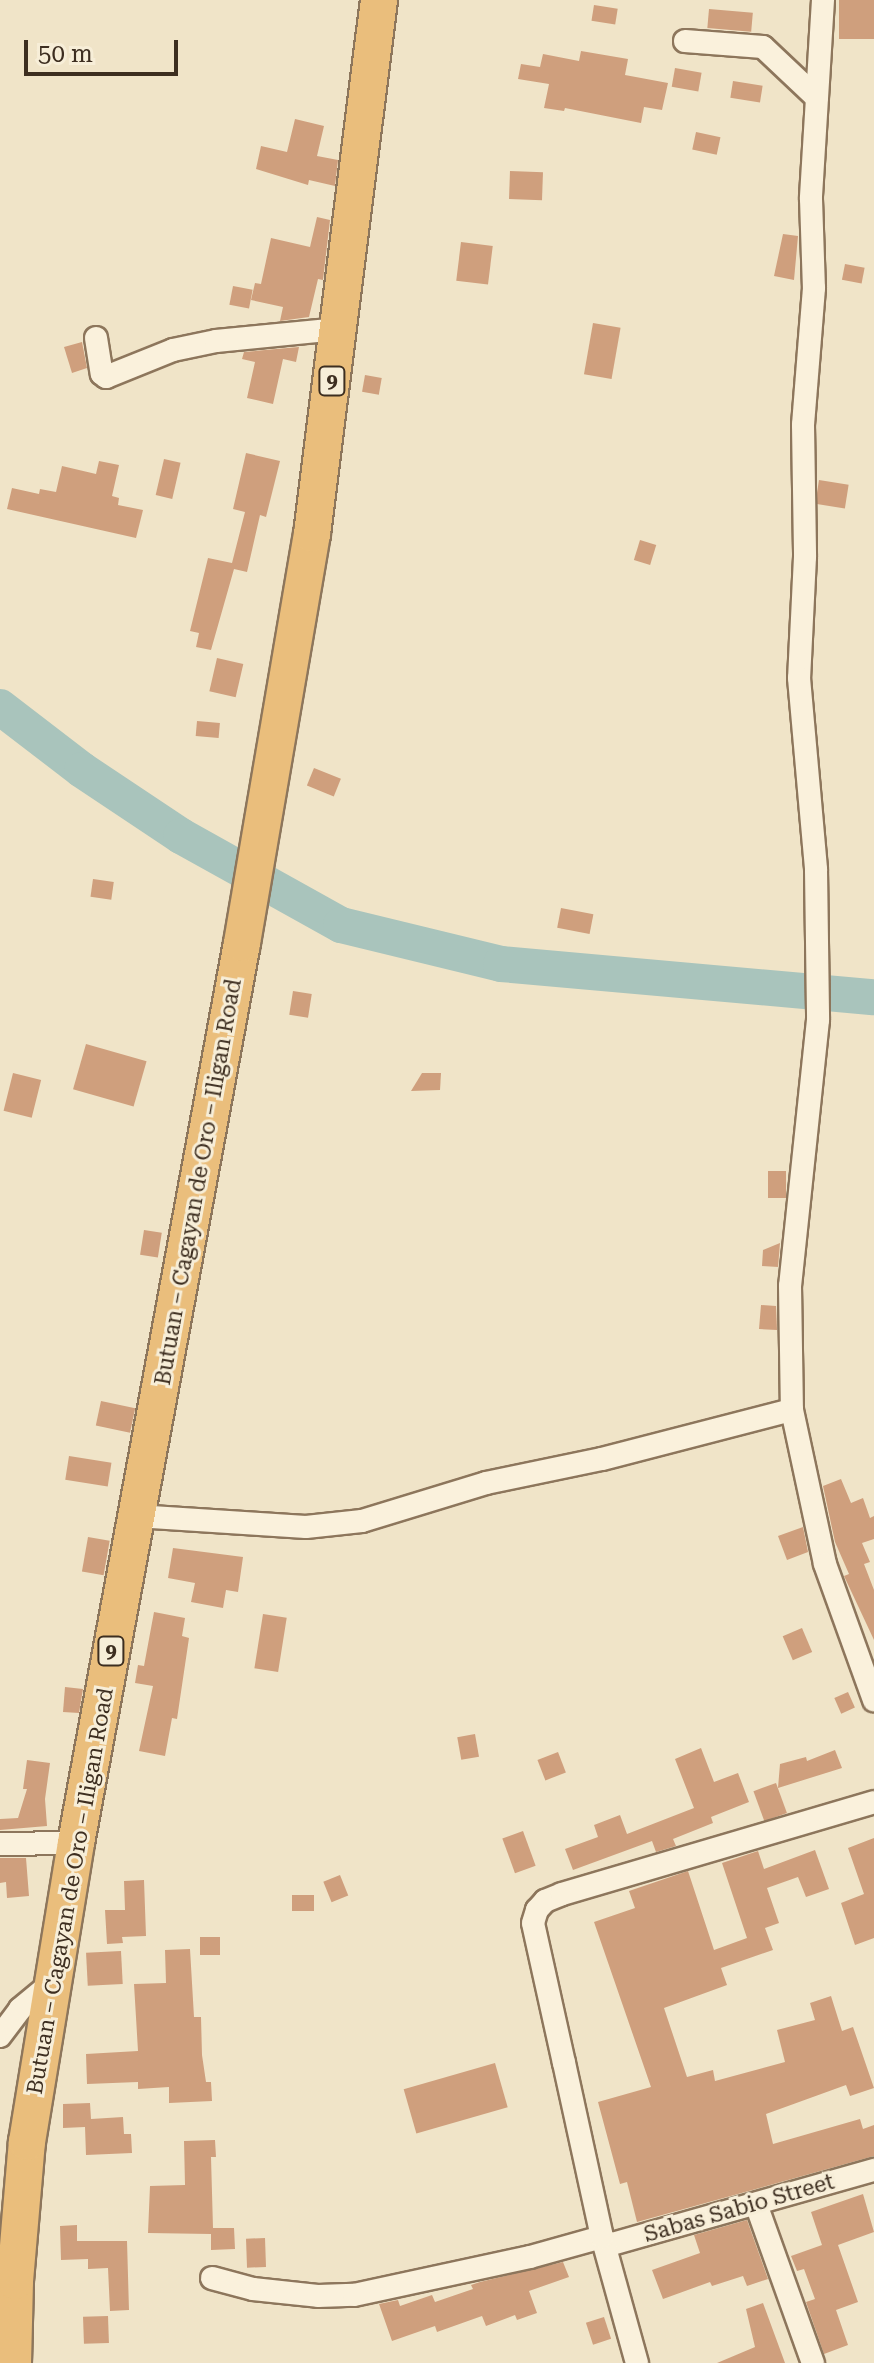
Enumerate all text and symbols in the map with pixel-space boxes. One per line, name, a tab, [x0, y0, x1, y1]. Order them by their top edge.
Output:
scale bar	[28, 24, 182, 74]
text: 50 m	[38, 40, 93, 68]
road number: 9	[318, 365, 346, 397]
street label: Butuan – Cagayan de Oro – Iligan Road	[149, 977, 247, 1387]
road number: 9	[97, 1635, 125, 1667]
street label: Butuan – Cagayan de Oro – Iligan Road	[21, 1686, 119, 2096]
street label: Sabas Sabio Street	[641, 2168, 837, 2248]

